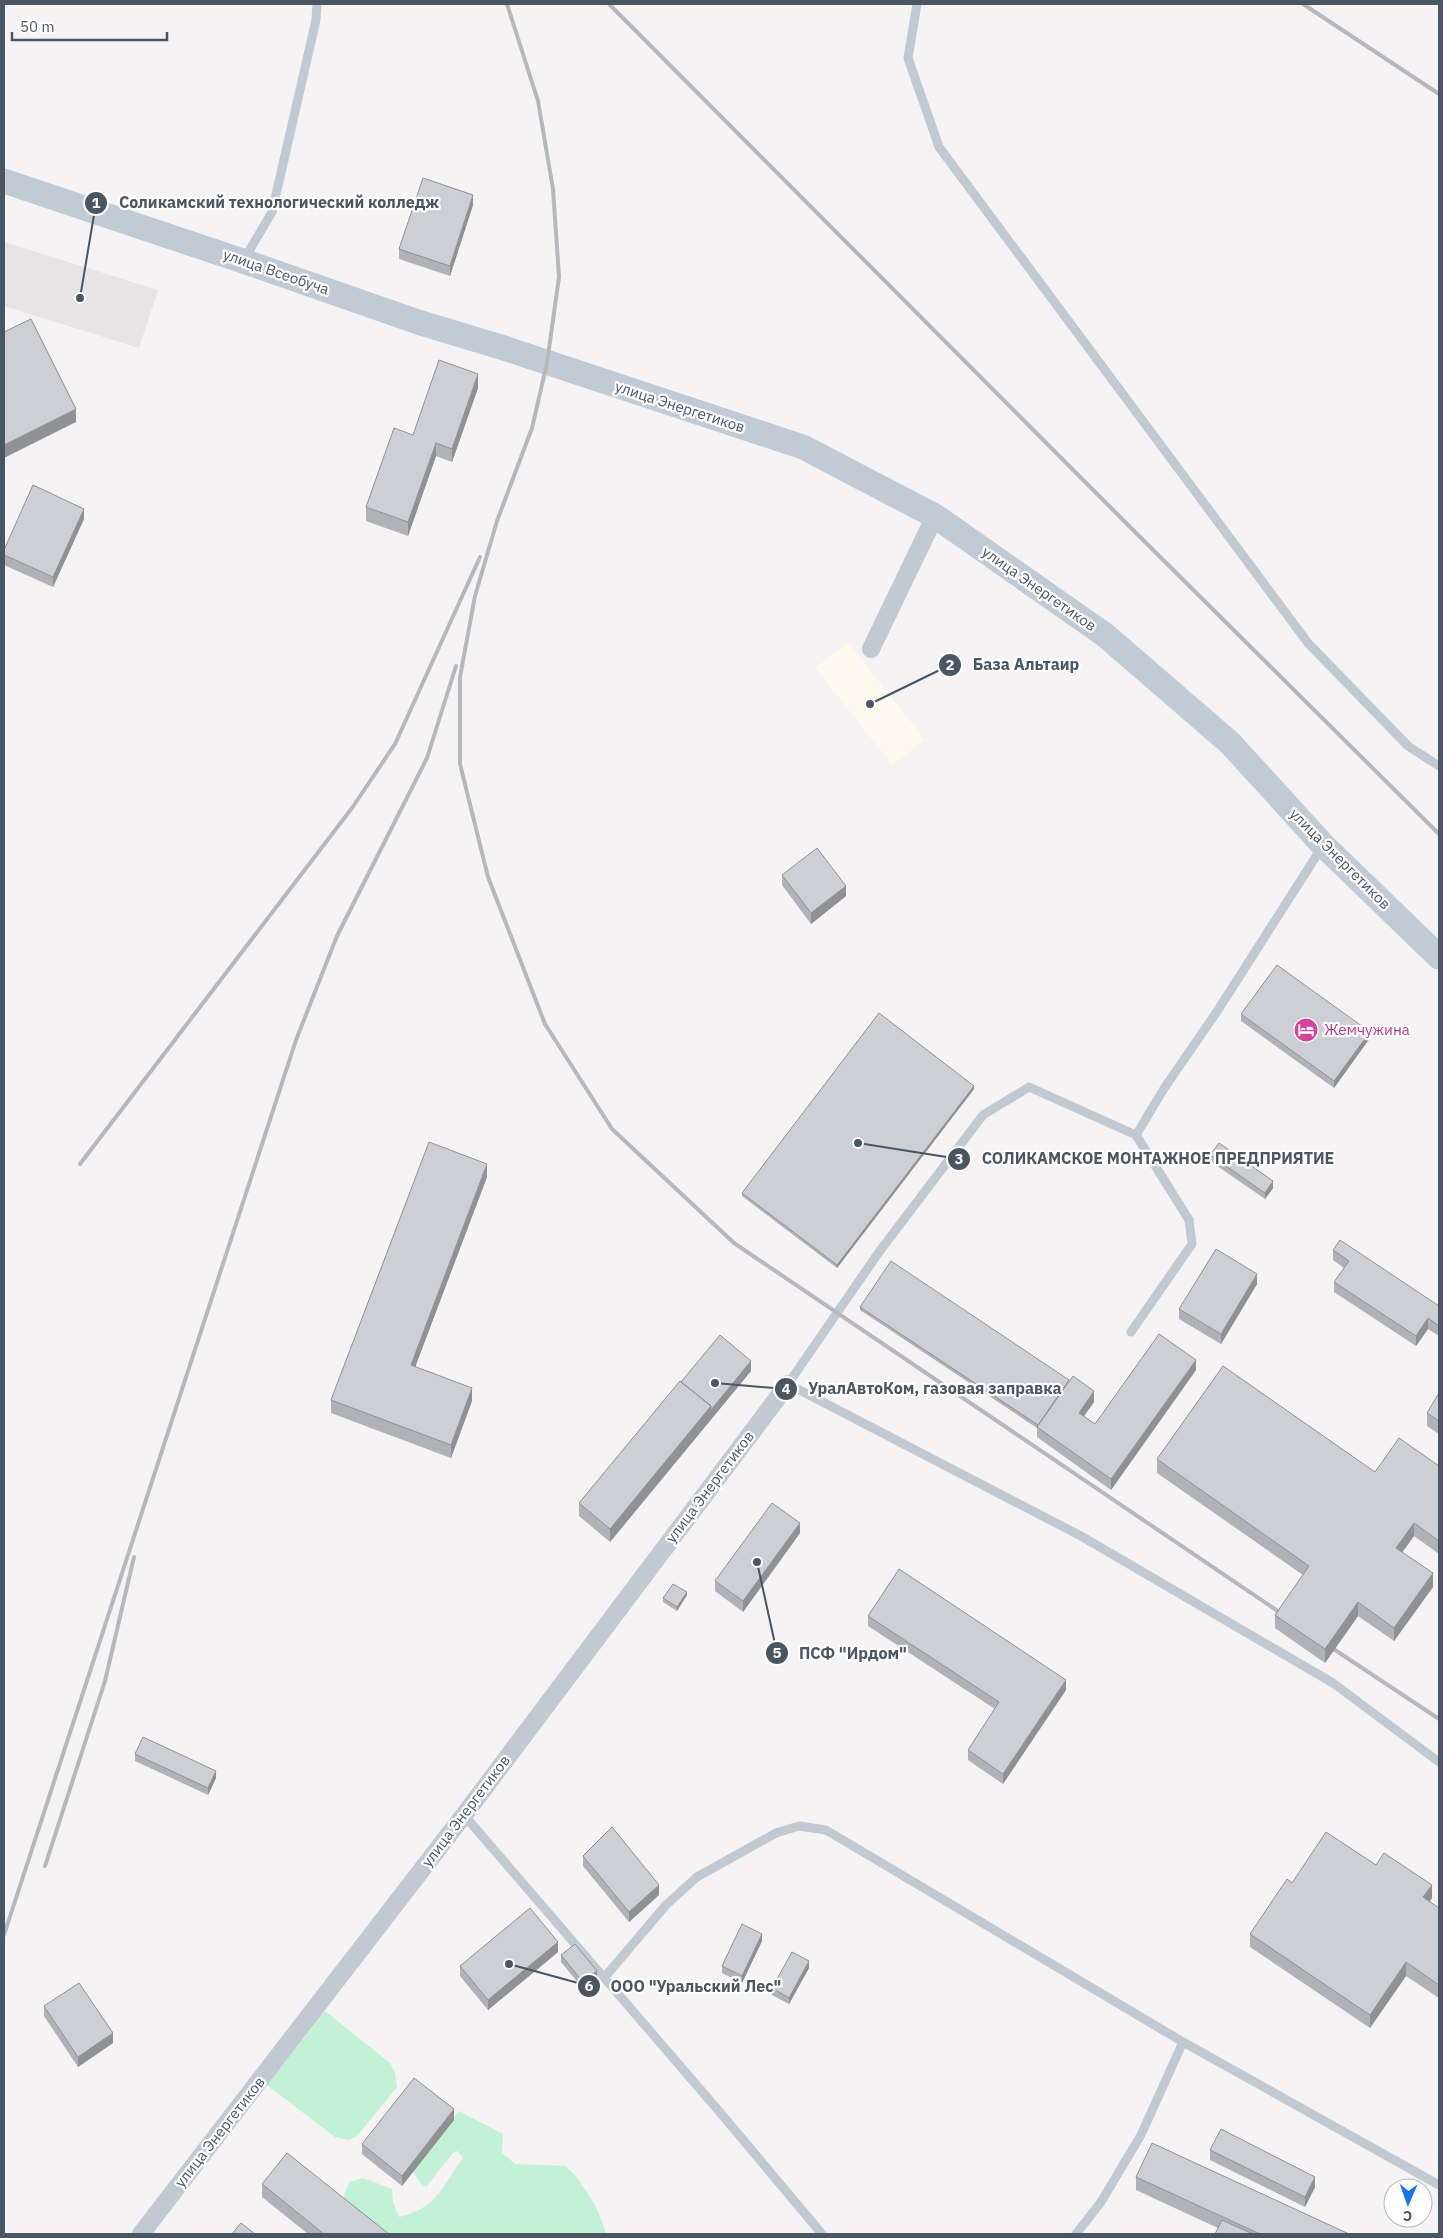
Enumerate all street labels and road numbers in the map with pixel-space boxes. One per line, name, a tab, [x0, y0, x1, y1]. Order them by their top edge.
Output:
street label: улица Всеобуча	[221, 244, 332, 299]
street label: улица Энергетиков	[613, 377, 747, 436]
street label: улица Энергетиков	[978, 542, 1100, 635]
street label: улица Энергетиков	[1286, 804, 1395, 913]
street label: улица Энергетиков	[661, 1427, 758, 1546]
street label: улица Энергетиков	[417, 1751, 514, 1870]
street label: улица Энергетиков	[170, 2073, 269, 2191]

